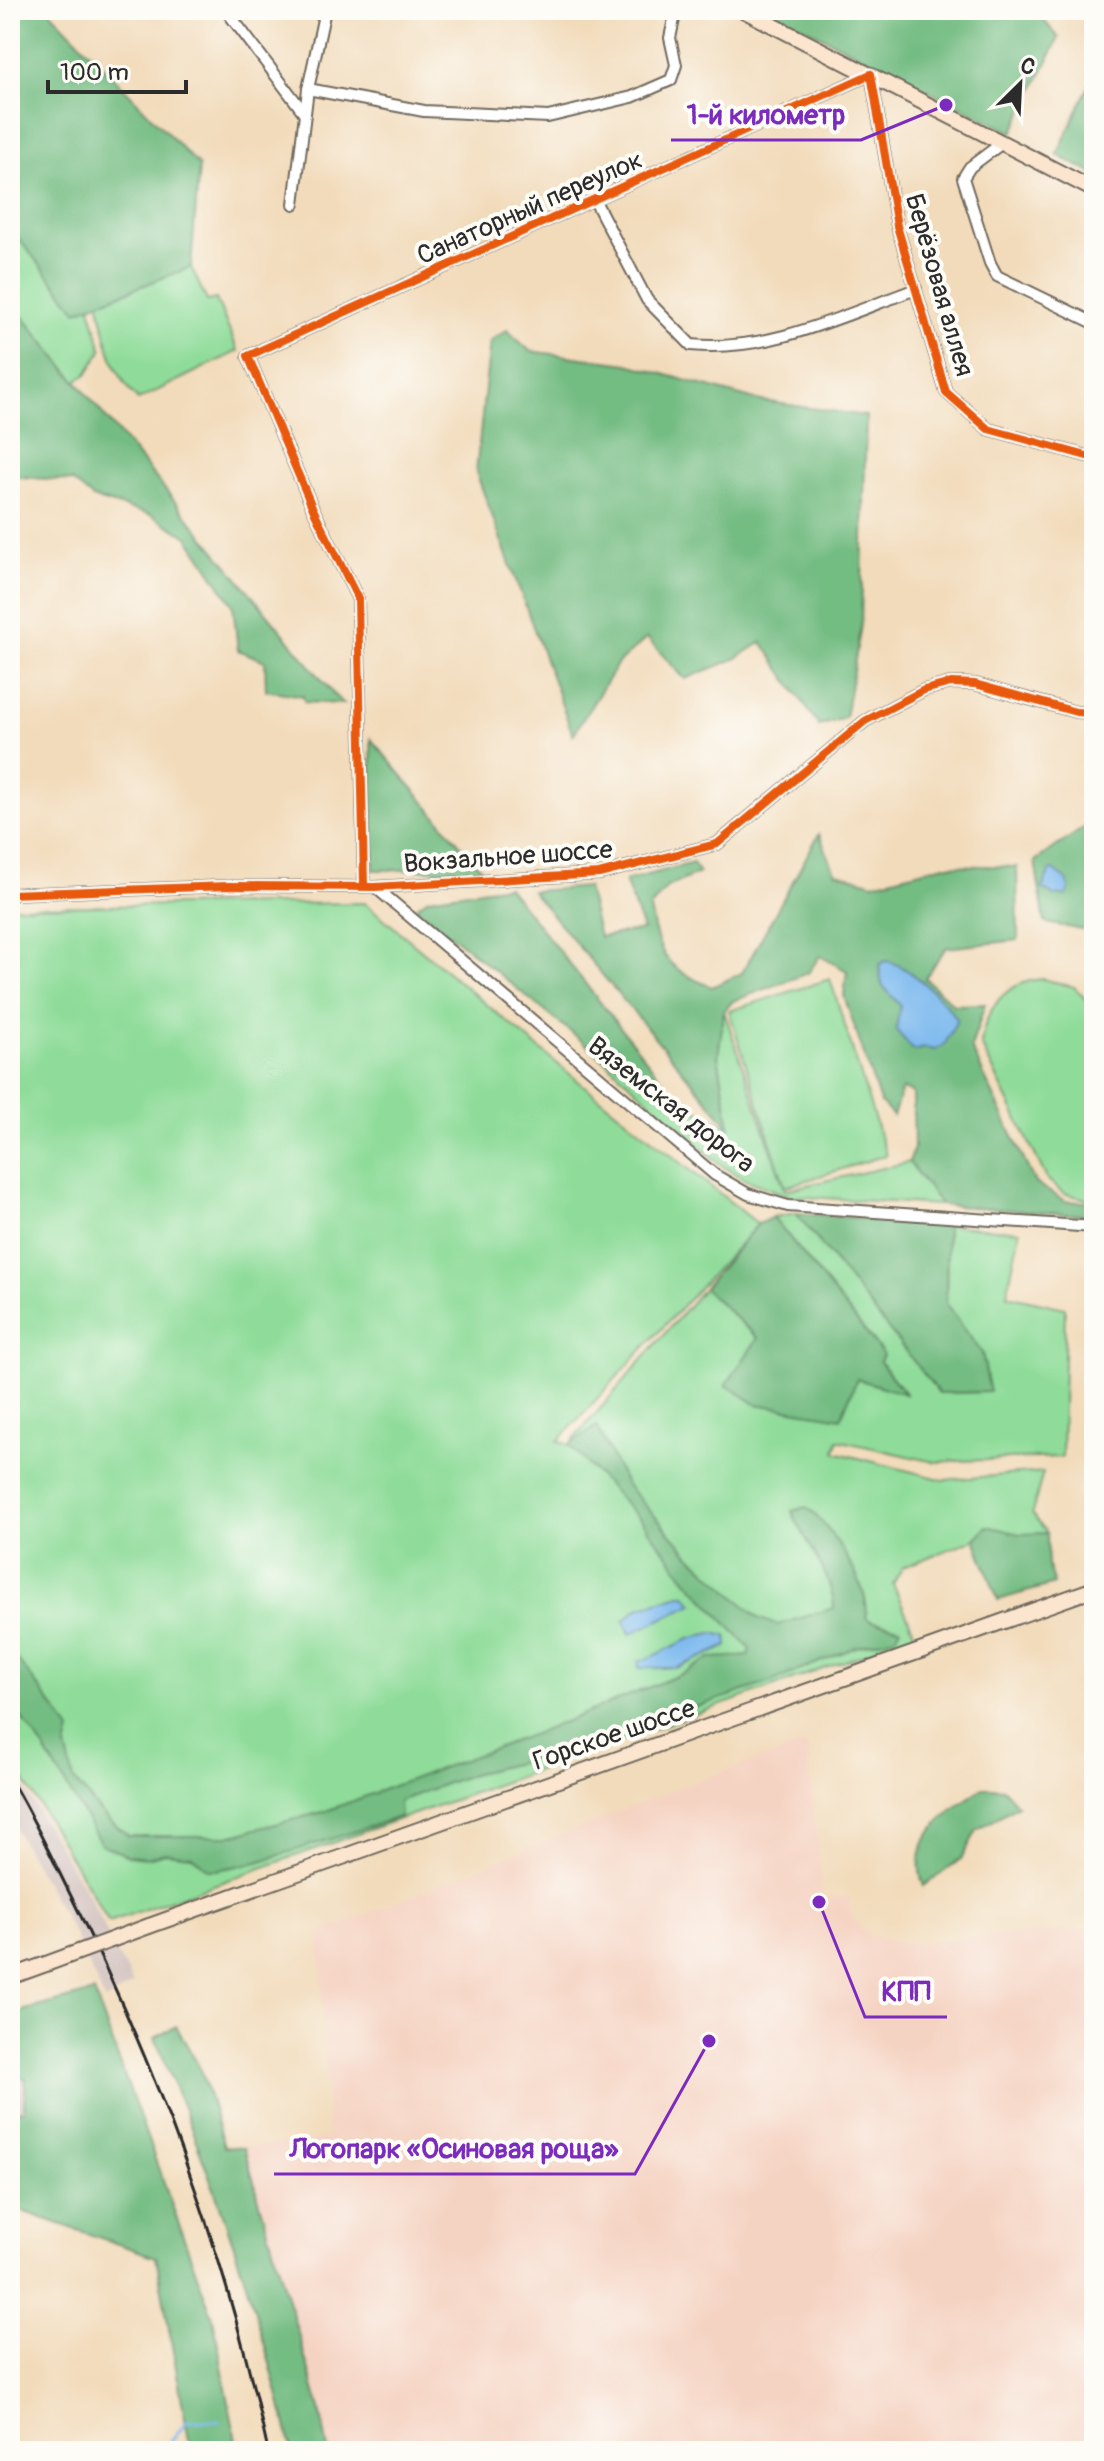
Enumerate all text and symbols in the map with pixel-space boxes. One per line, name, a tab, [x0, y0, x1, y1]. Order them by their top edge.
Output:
scale bar	[48, 44, 186, 94]
north arrow	[980, 44, 1060, 124]
text: С	[1016, 51, 1040, 82]
text: 100 m	[60, 58, 129, 87]
callout: 1-й километр	[671, 88, 861, 140]
text: 1-й километр	[687, 98, 845, 133]
street label: Санаторный переулок	[412, 144, 648, 272]
street label: Берёзовая аллея	[898, 190, 980, 380]
street label: Вокзальное шоссе	[402, 834, 614, 880]
street label: Вяземская дорога	[581, 1030, 761, 1180]
street label: Горское шоссе	[529, 1692, 699, 1778]
callout: КПП	[865, 1965, 947, 2017]
text: КПП	[881, 1975, 931, 2010]
callout: Логопарк «Осиновая роща»	[274, 2122, 635, 2174]
text: Логопарк «Осиновая роща»	[289, 2132, 619, 2167]

